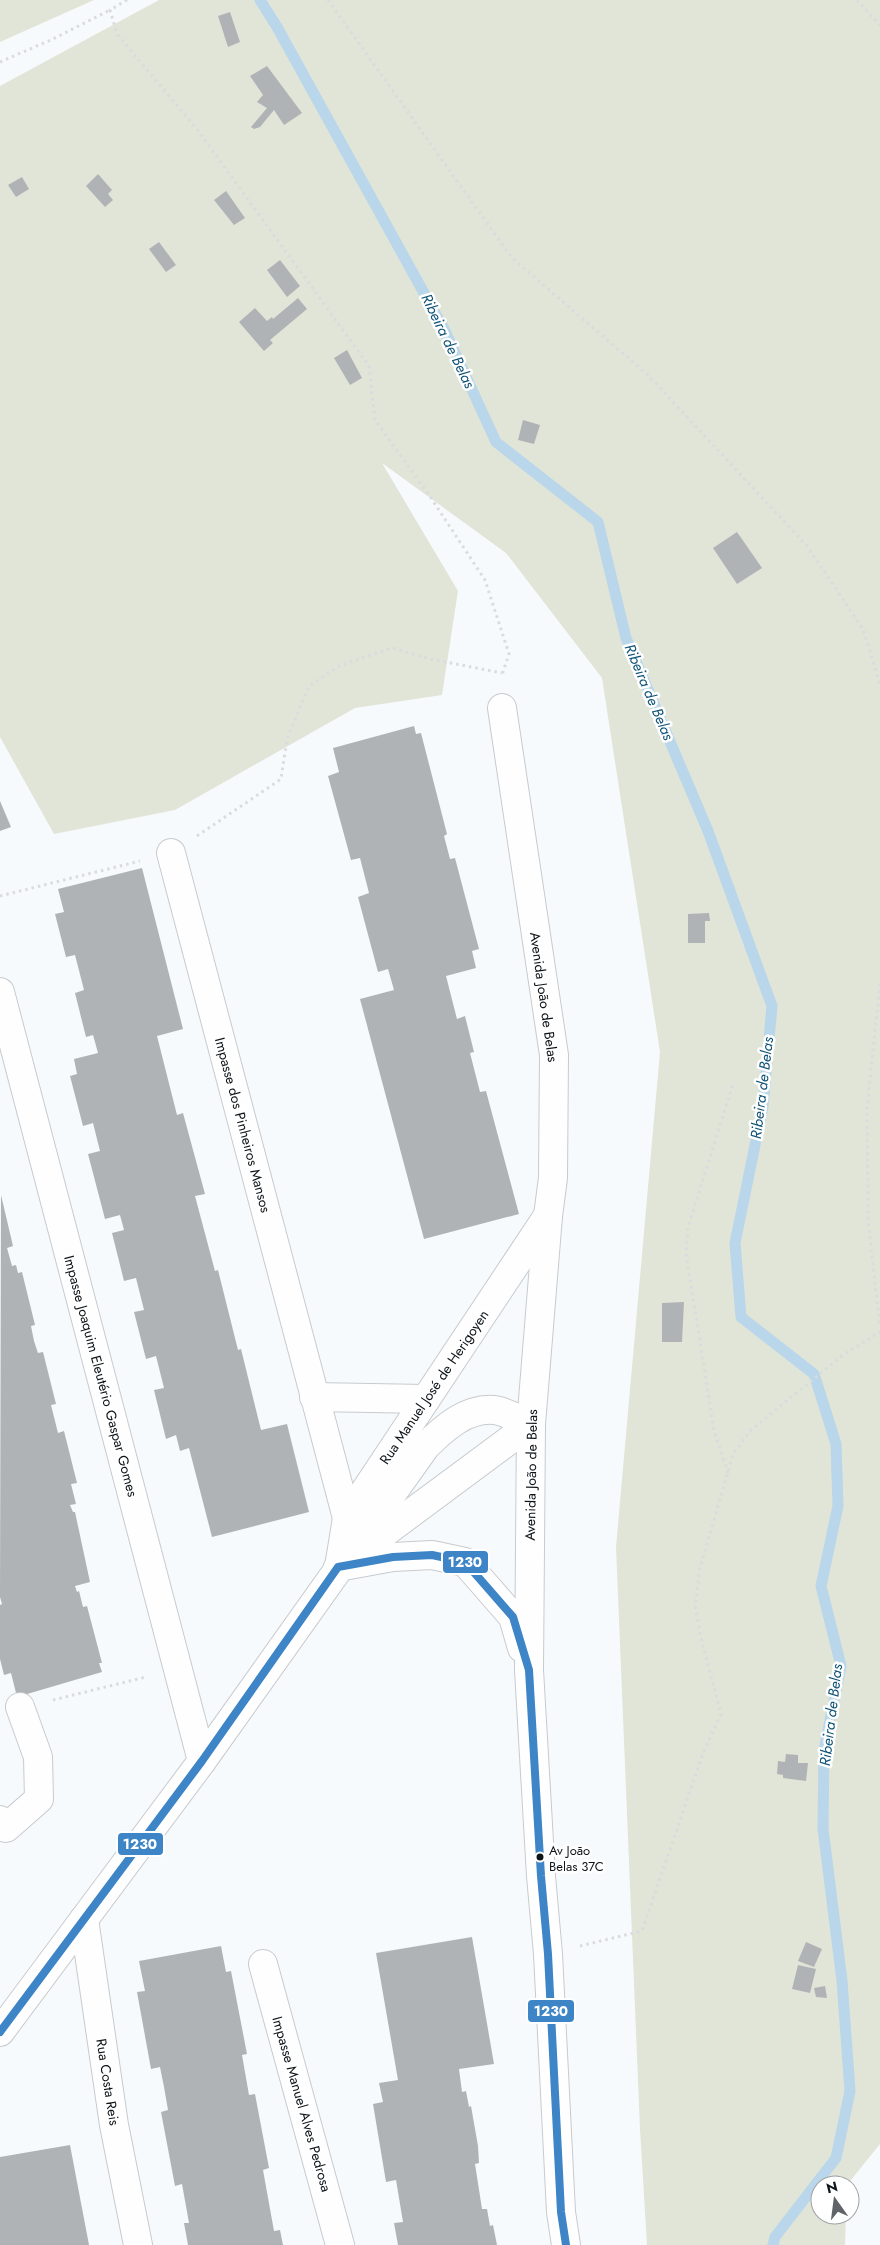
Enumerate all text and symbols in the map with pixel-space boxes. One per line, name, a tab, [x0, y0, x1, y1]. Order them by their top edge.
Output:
water label: Ribeira de Belas	[416, 290, 480, 392]
water label: Ribeira de Belas	[619, 640, 679, 744]
street label: Avenida João de Belas	[525, 931, 563, 1064]
street label: Impasse dos Pinheiros Mansos	[210, 1035, 276, 1215]
water label: Ribeira de Belas	[745, 1036, 779, 1140]
street label: Impasse Joaquim Eleutério Gaspar Gomes	[59, 1253, 143, 1499]
street label: Rua Manuel José de Herigoyen	[375, 1306, 493, 1468]
street label: Avenida João de Belas	[520, 1409, 542, 1541]
line badge: 1230	[442, 1550, 489, 1574]
text: 1230	[448, 1552, 482, 1572]
water label: Ribeira de Belas	[814, 1663, 848, 1767]
line badge: 1230	[117, 1832, 164, 1856]
text: 1230	[123, 1834, 157, 1854]
place label: Av João Belas 37C	[549, 1841, 604, 1876]
marker: Av João Belas 37C	[535, 1852, 545, 1862]
line badge: 1230	[527, 1999, 575, 2023]
text: 1230	[534, 2001, 568, 2021]
street label: Impasse Manuel Alves Pedrosa	[267, 2014, 337, 2194]
street label: Rua Costa Reis	[91, 2037, 125, 2127]
north arrow	[810, 2175, 860, 2225]
text: N	[824, 2176, 840, 2198]

